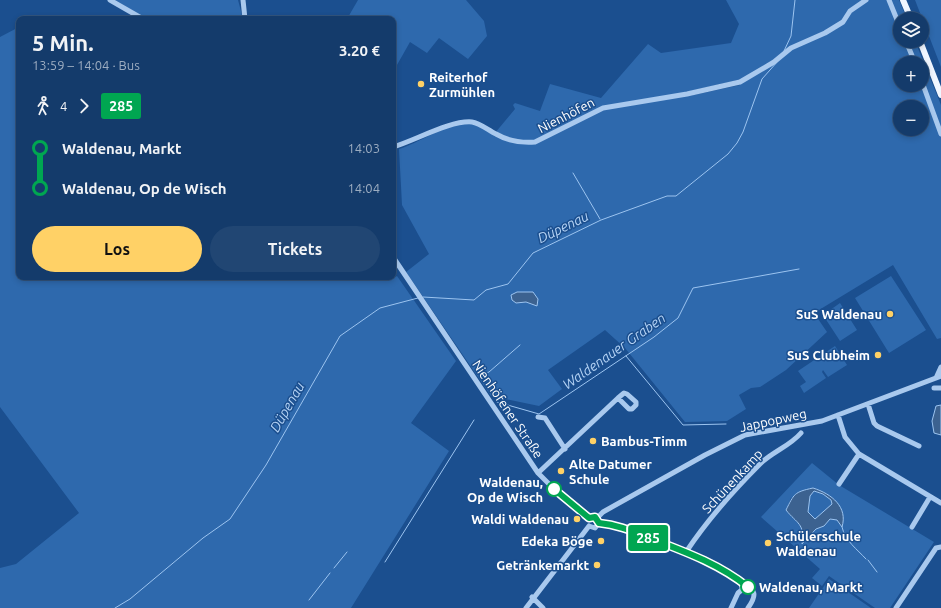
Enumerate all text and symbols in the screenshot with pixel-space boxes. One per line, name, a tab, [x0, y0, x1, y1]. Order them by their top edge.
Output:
map controls	[893, 12, 929, 136]
button: layers	[893, 12, 929, 48]
text: 5 Min.	[32, 30, 94, 55]
text: 3.20 €	[339, 42, 380, 59]
button: +	[893, 56, 929, 92]
text: 13:59 – 14:04 · Bus	[32, 58, 140, 72]
place label: Reiterhof Zurmühlen	[429, 70, 495, 99]
marker: Reiterhof Zurmühlen	[416, 79, 426, 89]
icon: walk	[32, 95, 54, 117]
icon: forward	[73, 95, 95, 117]
street label: Nienhöfen	[535, 95, 597, 135]
text: 285	[109, 98, 133, 114]
text: 4	[60, 99, 67, 113]
button: −	[893, 100, 929, 136]
text: Waldenau, Markt	[62, 140, 181, 157]
text: 14:03	[347, 141, 380, 155]
text: Waldenau, Op de Wisch	[62, 180, 227, 197]
text: 14:04	[347, 181, 380, 195]
water label: Düpenau	[535, 208, 592, 246]
button: Los	[32, 226, 202, 272]
button: Tickets	[210, 226, 380, 272]
place label: SuS Waldenau	[796, 307, 882, 321]
marker: SuS Waldenau	[885, 309, 895, 319]
water label: Waldenauer Graben	[560, 310, 668, 392]
place label: SuS Clubheim	[787, 348, 870, 362]
marker: SuS Clubheim	[873, 350, 883, 360]
street label: Nienhöfener Straße	[470, 357, 546, 461]
water label: Düpenau	[266, 379, 308, 435]
street label: Jappopweg	[738, 406, 808, 434]
place label: Bambus-Timm	[601, 434, 687, 448]
marker: Bambus-Timm	[588, 436, 598, 446]
street label: Schünenkamp	[699, 446, 765, 516]
place label: Alte Datumer Schule	[569, 457, 652, 486]
marker: Alte Datumer Schule	[556, 466, 566, 476]
place label: Waldenau, Op de Wisch	[467, 475, 543, 504]
marker: Waldenau, Op de Wisch	[546, 481, 562, 497]
place label: Waldi Waldenau	[471, 512, 569, 526]
marker: Waldi Waldenau	[572, 514, 582, 524]
line badge: 285	[625, 525, 671, 551]
place label: Schülerschule Waldenau	[776, 529, 861, 558]
text: 285	[636, 530, 660, 546]
place label: Edeka Böge	[521, 534, 593, 548]
marker: Edeka Böge	[596, 536, 606, 546]
marker: Schülerschule Waldenau	[763, 538, 773, 548]
place label: Getränkemarkt	[496, 558, 589, 572]
marker: Getränkemarkt	[592, 560, 602, 570]
marker: Waldenau, Markt	[740, 579, 756, 595]
place label: Waldenau, Markt	[759, 580, 863, 594]

